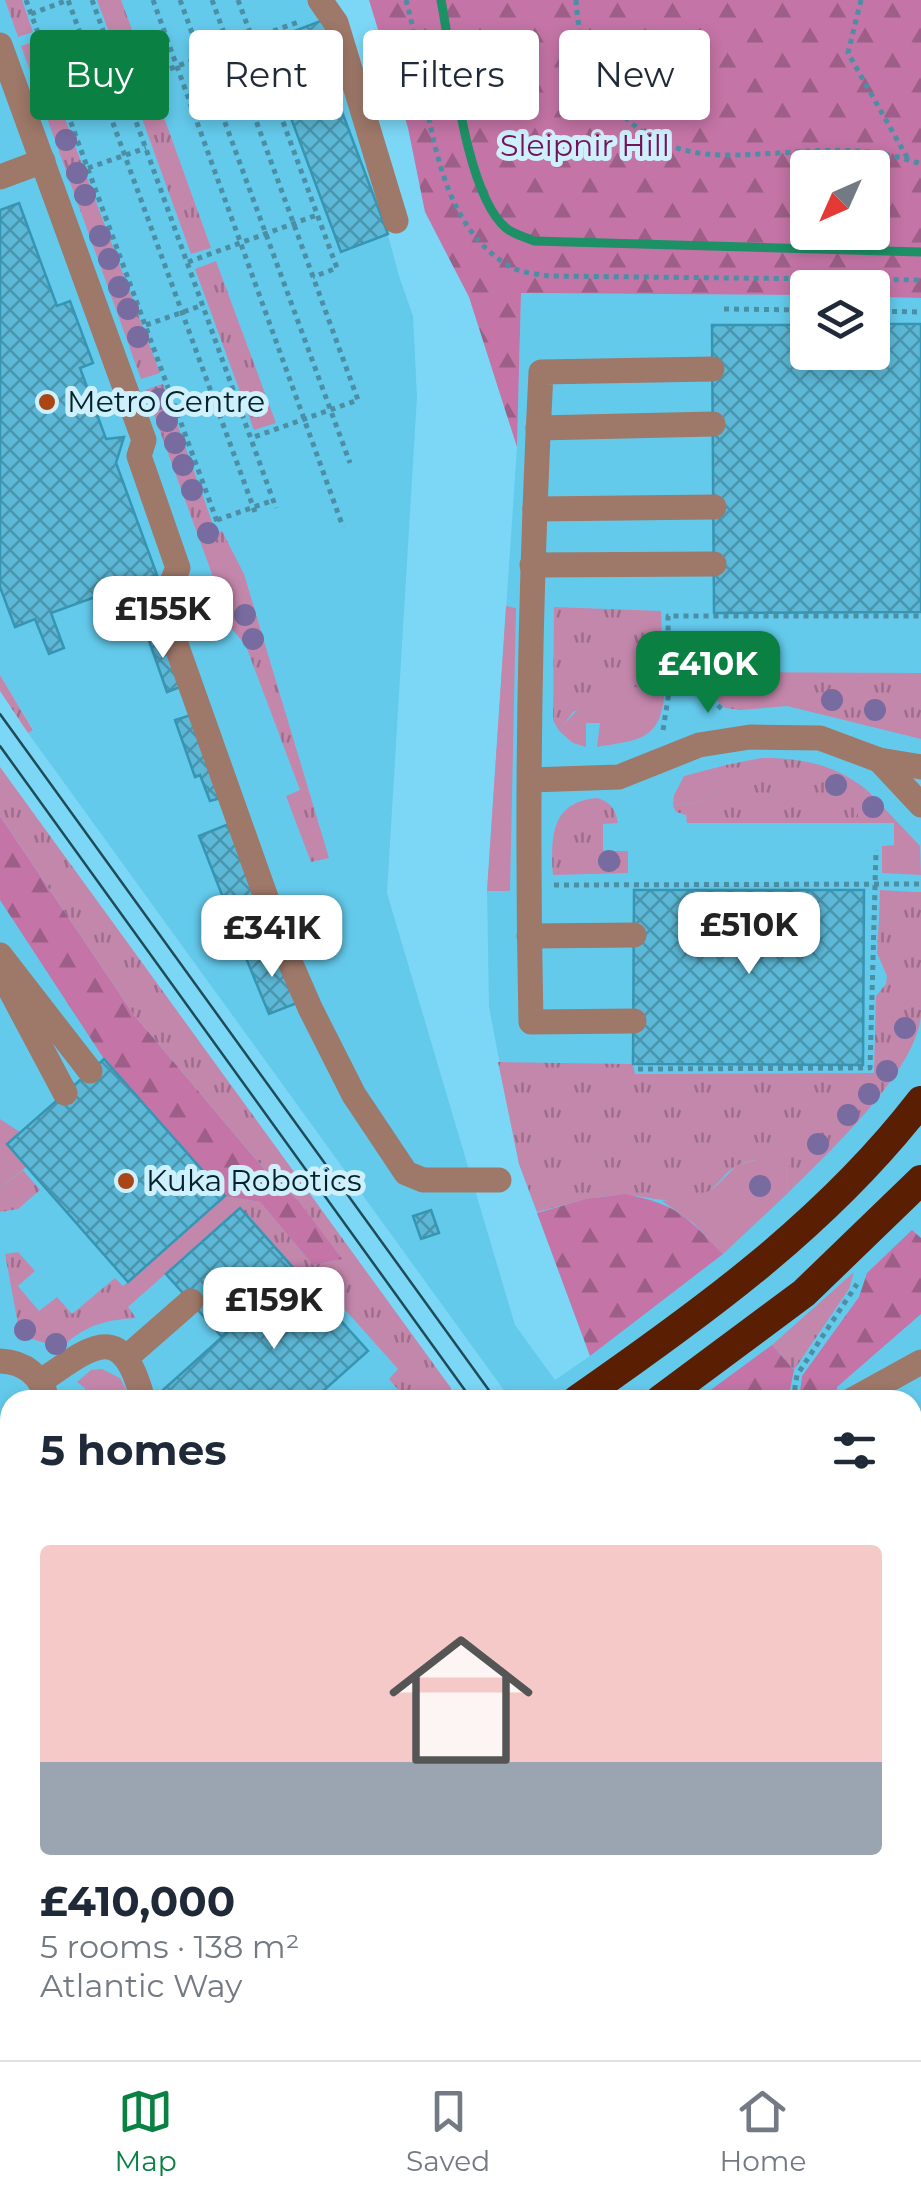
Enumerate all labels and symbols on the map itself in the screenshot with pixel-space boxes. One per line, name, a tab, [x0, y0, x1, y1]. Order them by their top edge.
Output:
park label: Sleipnir Hill	[500, 127, 670, 164]
north arrow	[790, 150, 890, 250]
place label: Metro Centre	[67, 383, 265, 420]
marker: Metro Centre	[36, 391, 58, 413]
pin: £155K	[93, 576, 233, 661]
pin: £410K	[638, 631, 778, 716]
pin: £510K	[679, 892, 819, 977]
pin: £341K	[202, 895, 342, 980]
place label: Kuka Robotics	[146, 1162, 362, 1199]
marker: Kuka Robotics	[115, 1170, 137, 1192]
pin: £159K	[204, 1267, 344, 1352]

